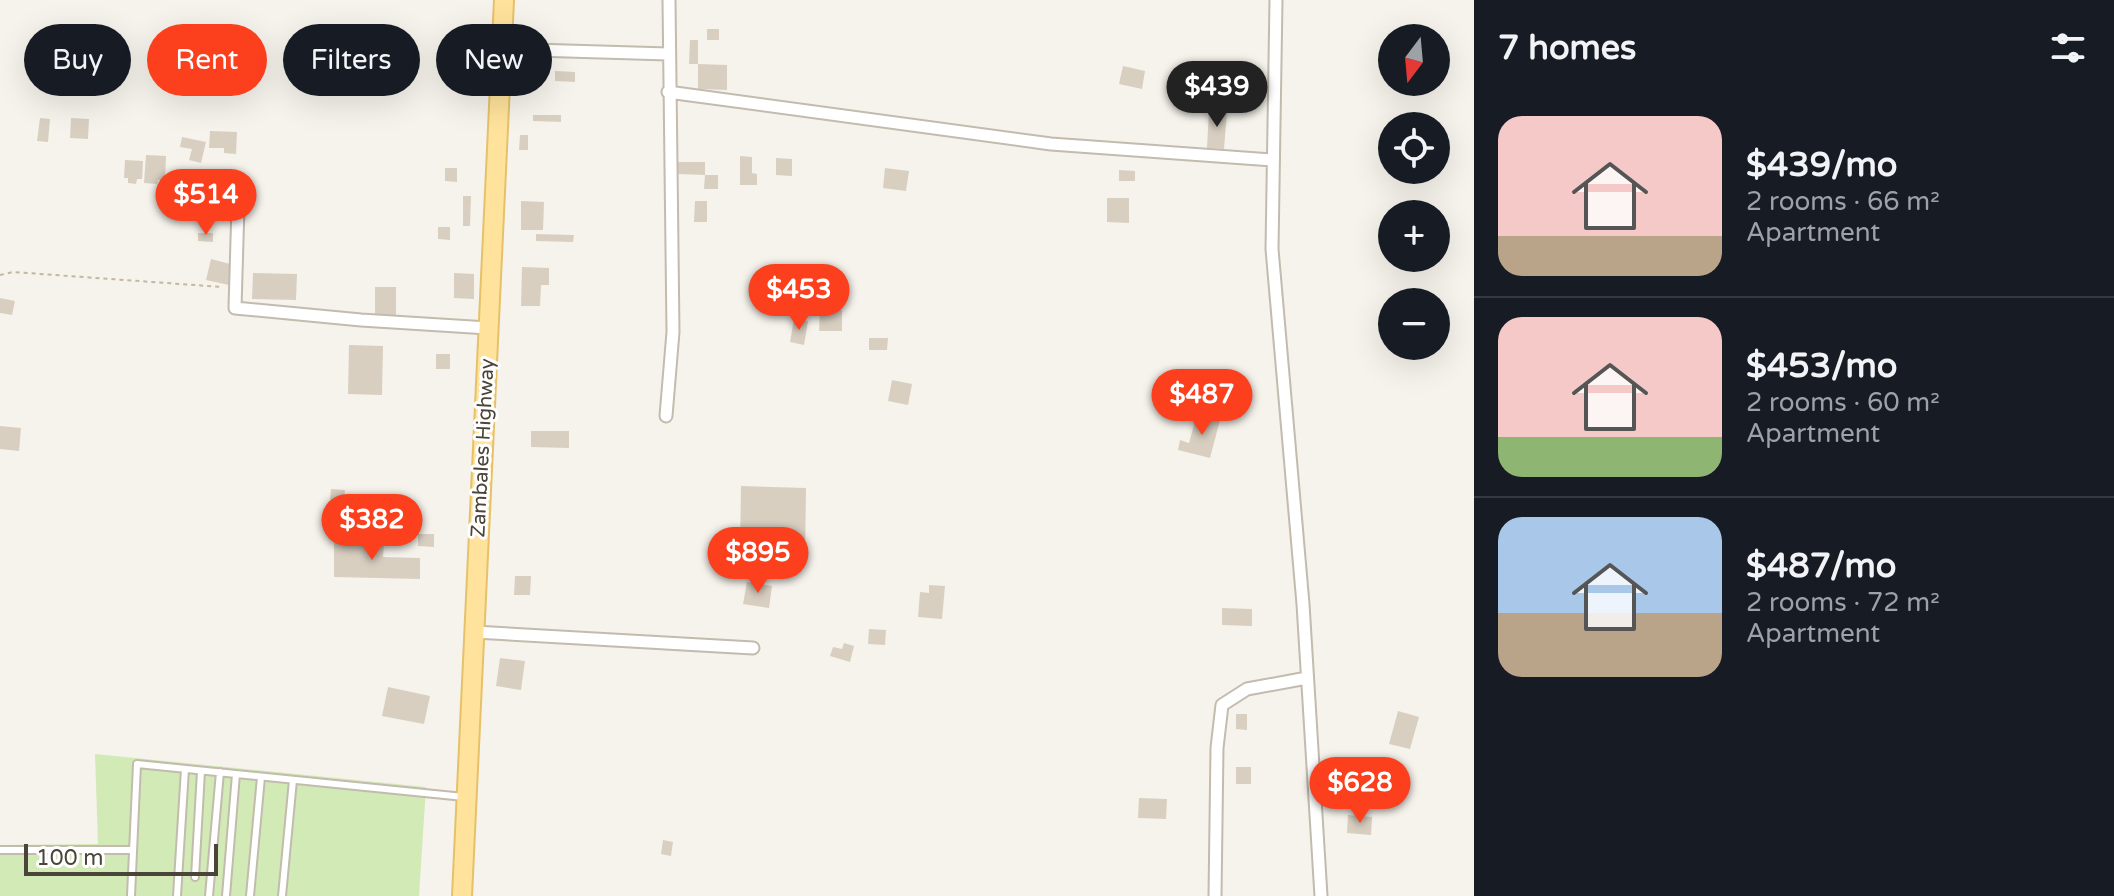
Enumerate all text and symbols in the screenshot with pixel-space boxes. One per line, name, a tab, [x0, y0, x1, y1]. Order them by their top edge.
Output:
chip: Buy	[24, 24, 131, 96]
chip: Rent	[147, 24, 267, 96]
chip: Filters	[283, 24, 420, 96]
chip: New	[436, 24, 552, 96]
north arrow	[1378, 24, 1450, 96]
map controls	[1378, 24, 1450, 360]
icon: filters	[2046, 26, 2090, 70]
text: 7 homes	[1498, 28, 1636, 69]
pin: $439	[1170, 61, 1264, 129]
text: $439	[1184, 71, 1250, 102]
button: locate	[1378, 112, 1450, 184]
text: $439/mo	[1746, 145, 1897, 186]
icon: home	[1562, 148, 1658, 244]
pin: $514	[159, 169, 253, 237]
text: $514	[173, 179, 239, 210]
text: 2 rooms · 66 m²	[1746, 186, 1940, 217]
button: +	[1378, 200, 1450, 272]
text: Apartment	[1746, 217, 1880, 248]
pin: $453	[752, 264, 846, 332]
text: $453	[766, 274, 832, 305]
button: −	[1378, 288, 1450, 360]
text: $453/mo	[1746, 346, 1897, 387]
icon: home	[1562, 349, 1658, 445]
street label: Zambales Highway	[466, 358, 500, 538]
pin: $487	[1155, 369, 1249, 437]
text: $487	[1169, 379, 1235, 410]
text: 2 rooms · 60 m²	[1746, 387, 1940, 418]
text: Apartment	[1746, 418, 1880, 449]
pin: $382	[325, 494, 419, 562]
text: $382	[339, 504, 405, 535]
pin: $895	[711, 527, 805, 595]
text: $895	[725, 537, 791, 568]
text: $487/mo	[1746, 546, 1896, 587]
icon: home	[1562, 549, 1658, 645]
text: 2 rooms · 72 m²	[1746, 587, 1940, 618]
text: Apartment	[1746, 618, 1880, 649]
pin: $628	[1313, 757, 1407, 825]
text: $628	[1327, 767, 1393, 798]
scale bar	[24, 840, 218, 876]
text: 100 m	[36, 845, 103, 871]

